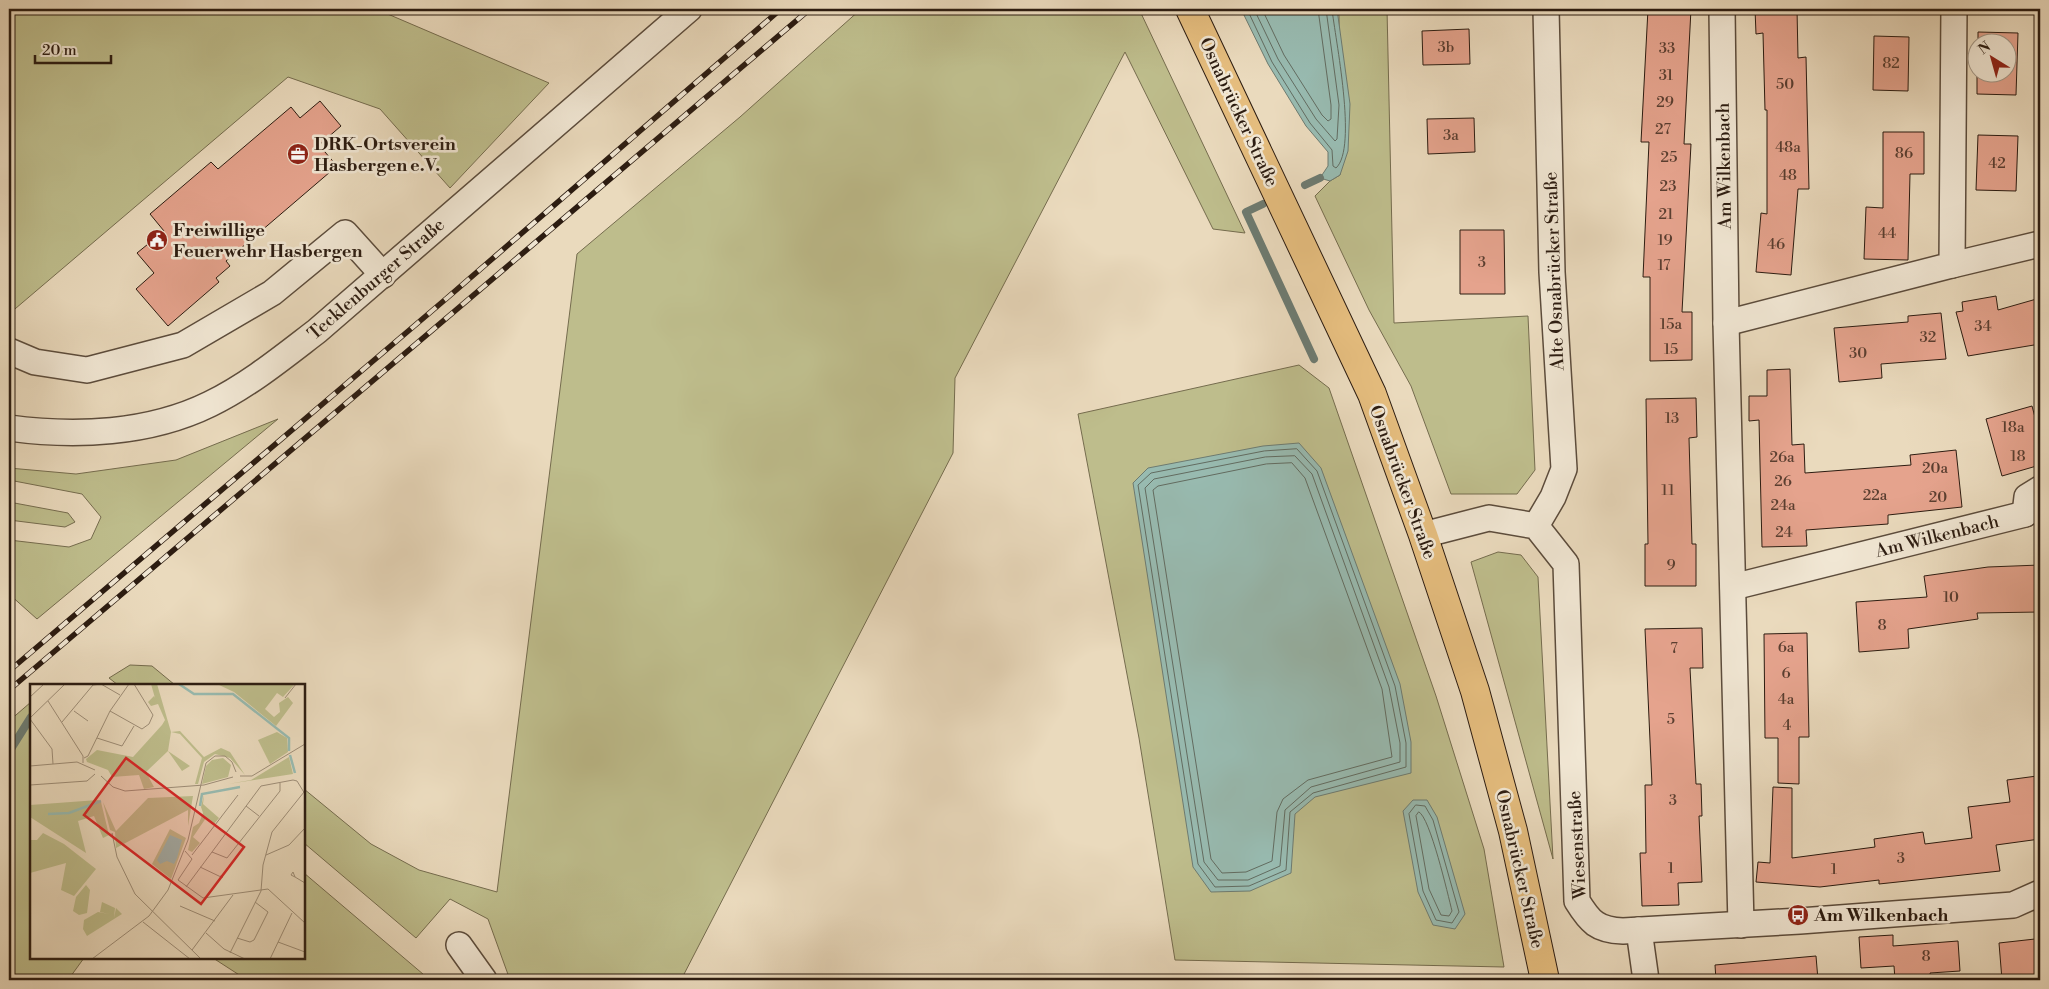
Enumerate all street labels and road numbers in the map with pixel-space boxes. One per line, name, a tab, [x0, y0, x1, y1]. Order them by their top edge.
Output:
street label: Osnabrücker Straße	[1194, 34, 1283, 191]
street label: Am Wilkenbach	[1712, 102, 1737, 231]
street label: Alte Osnabrücker Straße	[1540, 171, 1569, 372]
street label: Tecklenburger Straße	[303, 214, 450, 345]
street label: Osnabrücker Straße	[1364, 402, 1441, 562]
street label: Am Wilkenbach	[1872, 510, 2002, 563]
street label: Osnabrücker Straße	[1490, 787, 1549, 951]
street label: Wiesenstraße	[1563, 790, 1592, 901]

